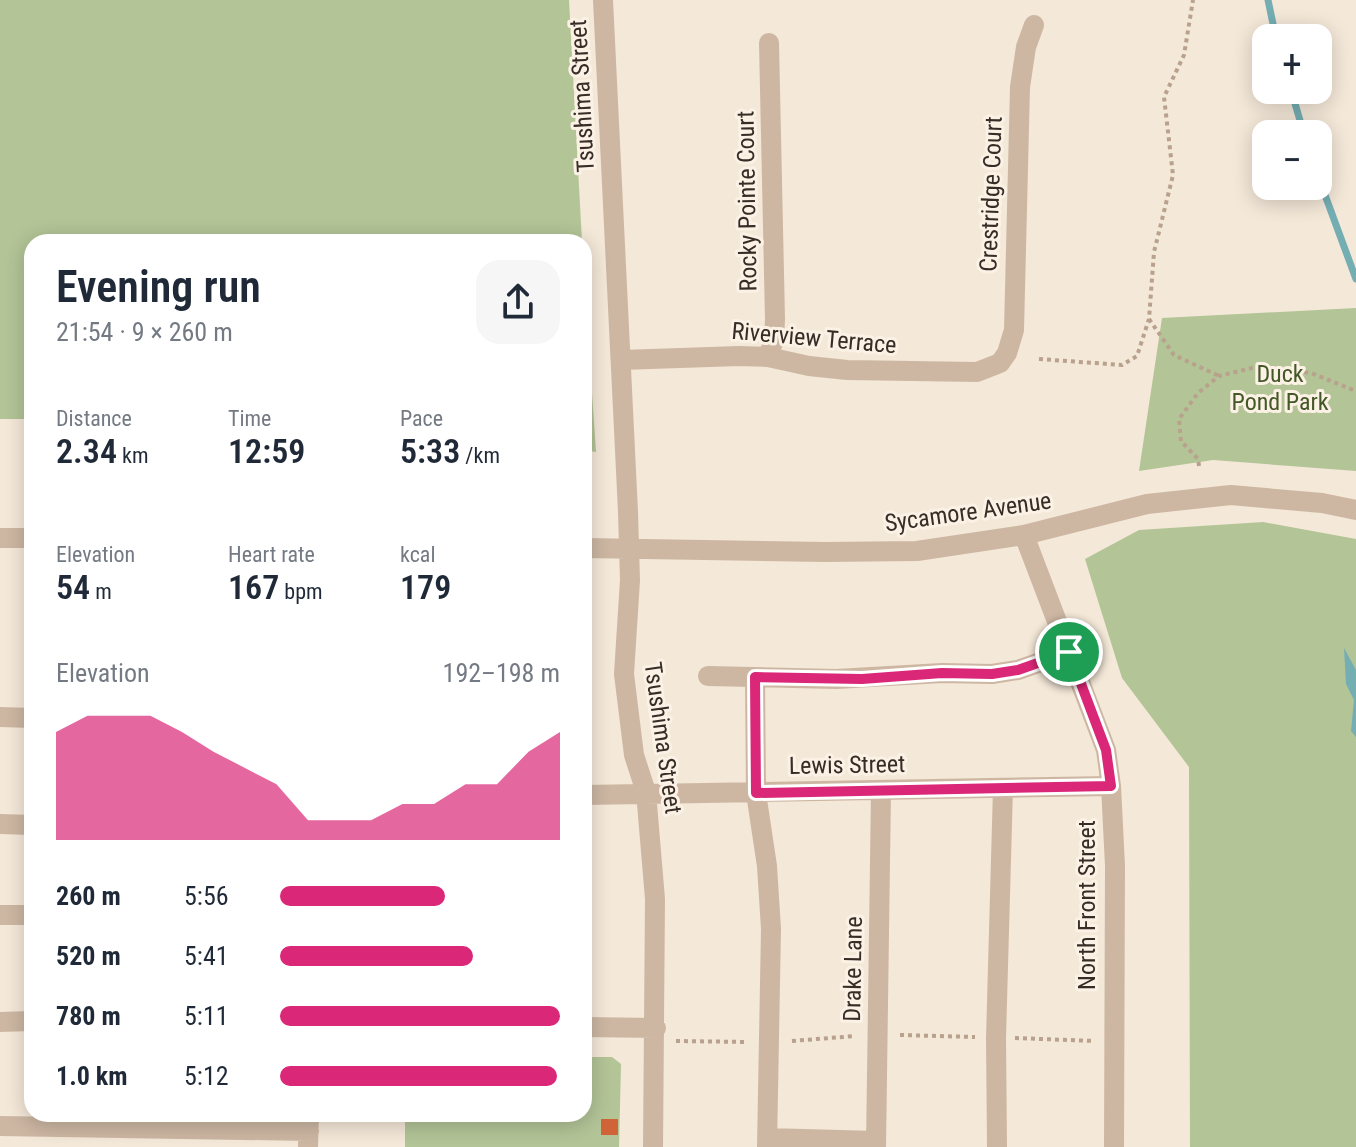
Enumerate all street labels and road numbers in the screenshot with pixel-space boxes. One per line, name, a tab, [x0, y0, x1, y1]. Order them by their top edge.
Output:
street label: Tsushima Street	[564, 19, 600, 173]
street label: Rocky Pointe Court	[731, 110, 763, 292]
street label: Crestridge Court	[974, 116, 1008, 272]
street label: Riverview Terrace	[730, 317, 898, 359]
street label: Sycamore Avenue	[883, 486, 1053, 538]
street label: Tsushima Street	[638, 660, 688, 816]
street label: Lewis Street	[789, 750, 905, 780]
street label: North Front Street	[1073, 820, 1101, 990]
street label: Drake Lane	[838, 916, 868, 1022]

